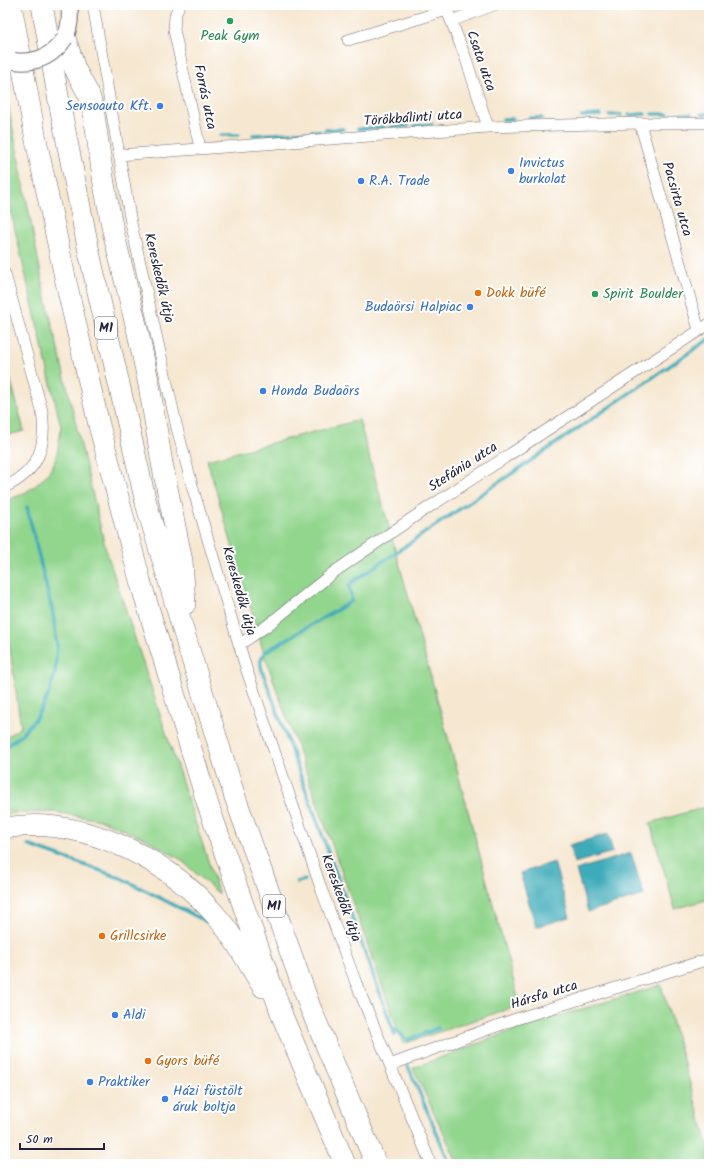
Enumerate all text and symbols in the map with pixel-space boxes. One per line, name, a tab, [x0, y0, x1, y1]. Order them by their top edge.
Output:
marker: Peak Gym	[225, 16, 235, 26]
place label: Peak Gym	[201, 25, 259, 47]
street label: Csata utca	[460, 27, 502, 95]
street label: Forrás utca	[187, 62, 223, 132]
place label: Sensoauto Kft.	[66, 95, 152, 117]
marker: Sensoauto Kft.	[155, 101, 165, 111]
street label: Törökbálinti utca	[363, 104, 463, 132]
place label: Invictus burkolat	[519, 152, 567, 190]
street label: Pacsirta utca	[656, 159, 698, 239]
marker: Invictus burkolat	[506, 166, 516, 176]
place label: R.A. Trade	[369, 170, 431, 192]
marker: R.A. Trade	[356, 176, 366, 186]
street label: Kereskedők útja	[138, 231, 180, 325]
place label: Dokk büfé	[486, 282, 546, 304]
place label: Spirit Boulder	[603, 283, 684, 305]
marker: Dokk büfé	[473, 288, 483, 298]
marker: Spirit Boulder	[590, 289, 600, 299]
place label: Budaörsi Halpiac	[365, 296, 462, 318]
marker: Budaörsi Halpiac	[465, 302, 475, 312]
road number: M1	[95, 317, 117, 339]
place label: Honda Budaörs	[271, 380, 360, 402]
marker: Honda Budaörs	[258, 386, 268, 396]
street label: Stefánia utca	[424, 436, 502, 498]
street label: Kereskedők útja	[216, 544, 262, 638]
street label: Kereskedők útja	[315, 851, 367, 945]
road number: M1	[263, 895, 285, 917]
place label: Grillcsirke	[110, 925, 167, 947]
marker: Grillcsirke	[97, 931, 107, 941]
street label: Hársfa utca	[508, 974, 580, 1016]
place label: Aldi	[123, 1004, 146, 1026]
marker: Aldi	[110, 1010, 120, 1020]
place label: Gyors büfé	[156, 1050, 220, 1072]
marker: Gyors büfé	[143, 1056, 153, 1066]
place label: Praktiker	[98, 1071, 151, 1093]
marker: Praktiker	[85, 1077, 95, 1087]
place label: Házi füstölt áruk boltja	[173, 1080, 243, 1118]
marker: Házi füstölt áruk boltja	[160, 1094, 170, 1104]
scale bar	[20, 1125, 104, 1151]
text: 50 m	[26, 1130, 53, 1149]

